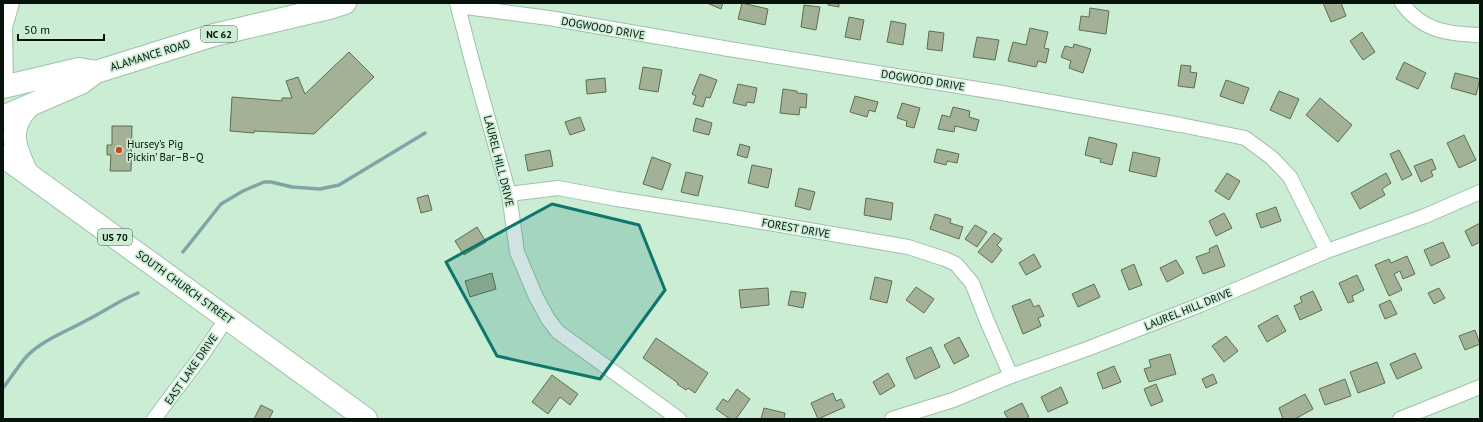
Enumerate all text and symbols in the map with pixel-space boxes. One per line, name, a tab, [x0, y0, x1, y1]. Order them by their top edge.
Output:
street label: DOGWOOD DRIVE	[560, 14, 646, 42]
scale bar	[18, 16, 104, 42]
text: 50 m	[24, 22, 50, 37]
road number: NC 62	[201, 26, 237, 42]
street label: ALAMANCE ROAD	[108, 36, 192, 74]
street label: DOGWOOD DRIVE	[880, 66, 966, 94]
street label: LAUREL HILL DRIVE	[481, 114, 517, 208]
place label: Hursey’s Pig Pickin’ Bar–B–Q	[127, 137, 204, 164]
marker: Hursey’s Pig Pickin’ Bar–B–Q	[114, 145, 124, 155]
street label: FOREST DRIVE	[761, 215, 831, 241]
road number: US 70	[98, 229, 132, 245]
street label: SOUTH CHURCH STREET	[134, 247, 236, 327]
street label: LAUREL HILL DRIVE	[1142, 285, 1234, 333]
street label: EAST LAKE DRIVE	[161, 331, 221, 407]

